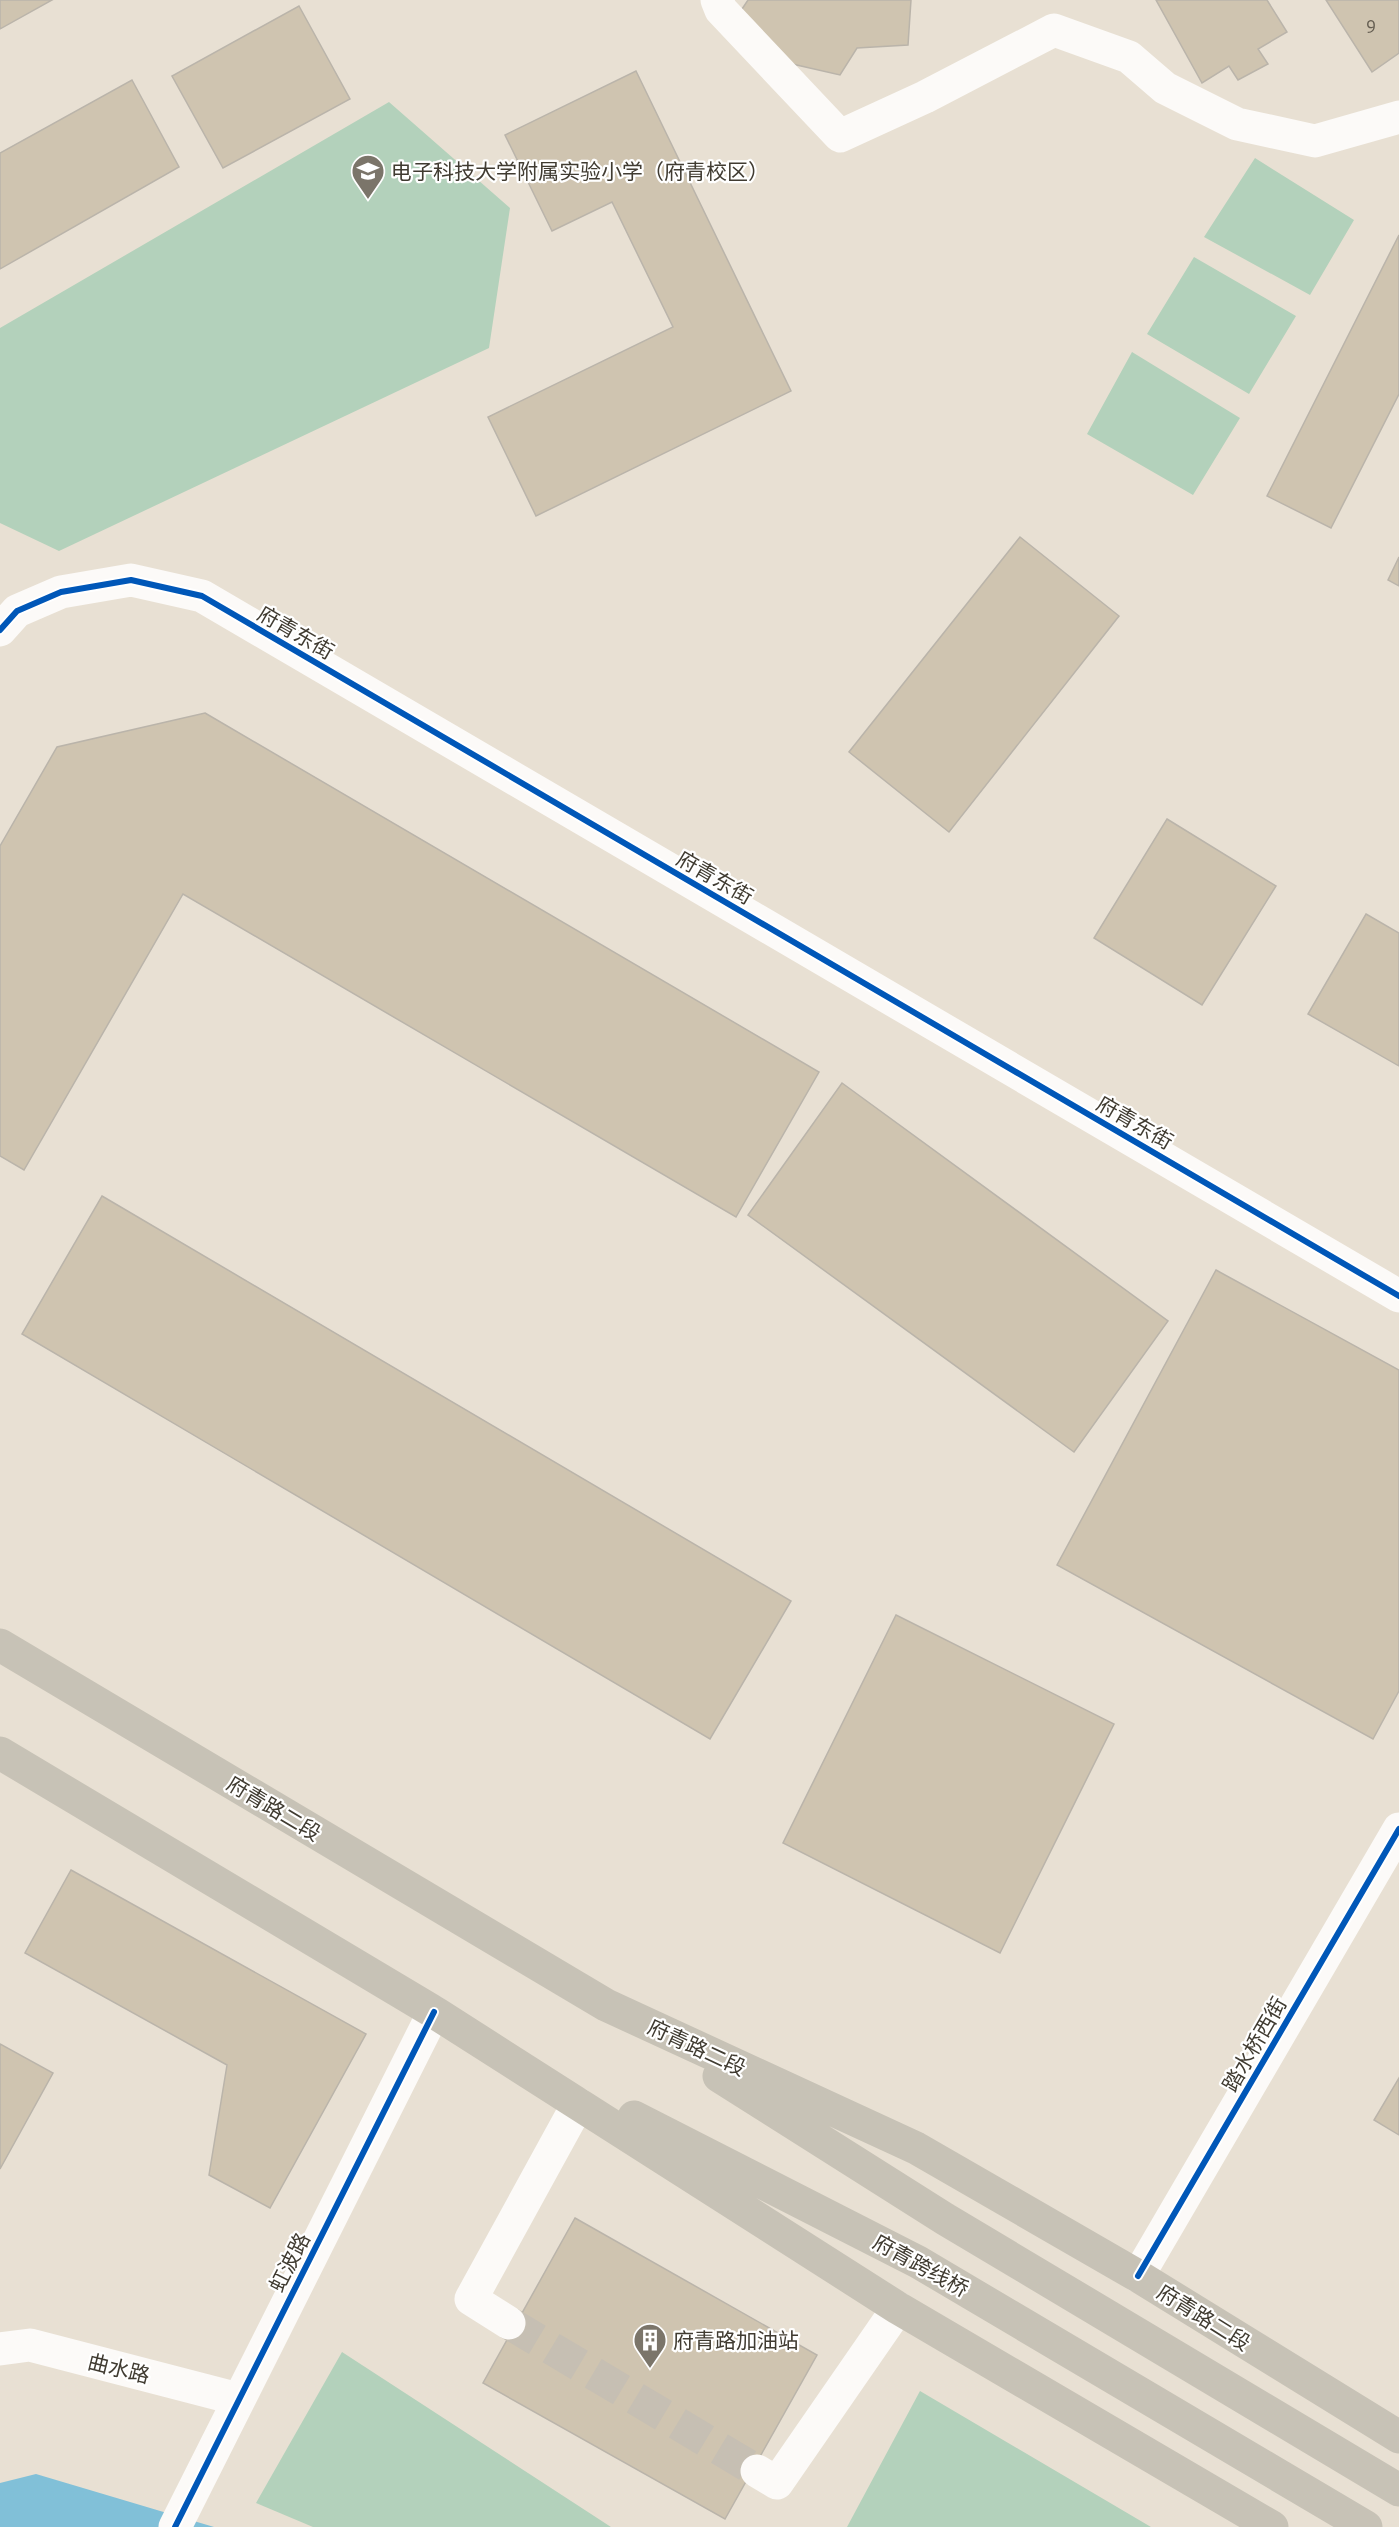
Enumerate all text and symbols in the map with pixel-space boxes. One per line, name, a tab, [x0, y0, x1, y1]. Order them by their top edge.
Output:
house number: 9	[1366, 16, 1376, 36]
school or university icon: 电子科技大学附属实验小学（府青校区）	[350, 153, 386, 200]
place label: 电子科技大学附属实验小学（府青校区）	[391, 159, 769, 183]
street label: 府青东街	[254, 601, 338, 663]
street label: 府青东街	[673, 846, 757, 908]
street label: 府青东街	[1093, 1091, 1177, 1153]
street label: 府青路二段	[223, 1771, 325, 1845]
street label: 踏水桥西街	[1217, 1993, 1291, 2095]
street label: 府青路二段	[644, 2014, 750, 2080]
street label: 虹波路	[264, 2228, 314, 2296]
street label: 府青跨线桥	[869, 2229, 973, 2301]
street label: 府青路二段	[1153, 2279, 1255, 2355]
building icon: 府青路加油站	[632, 2322, 668, 2369]
place label: 府青路加油站	[673, 2328, 799, 2352]
street label: 曲水路	[86, 2349, 152, 2387]

